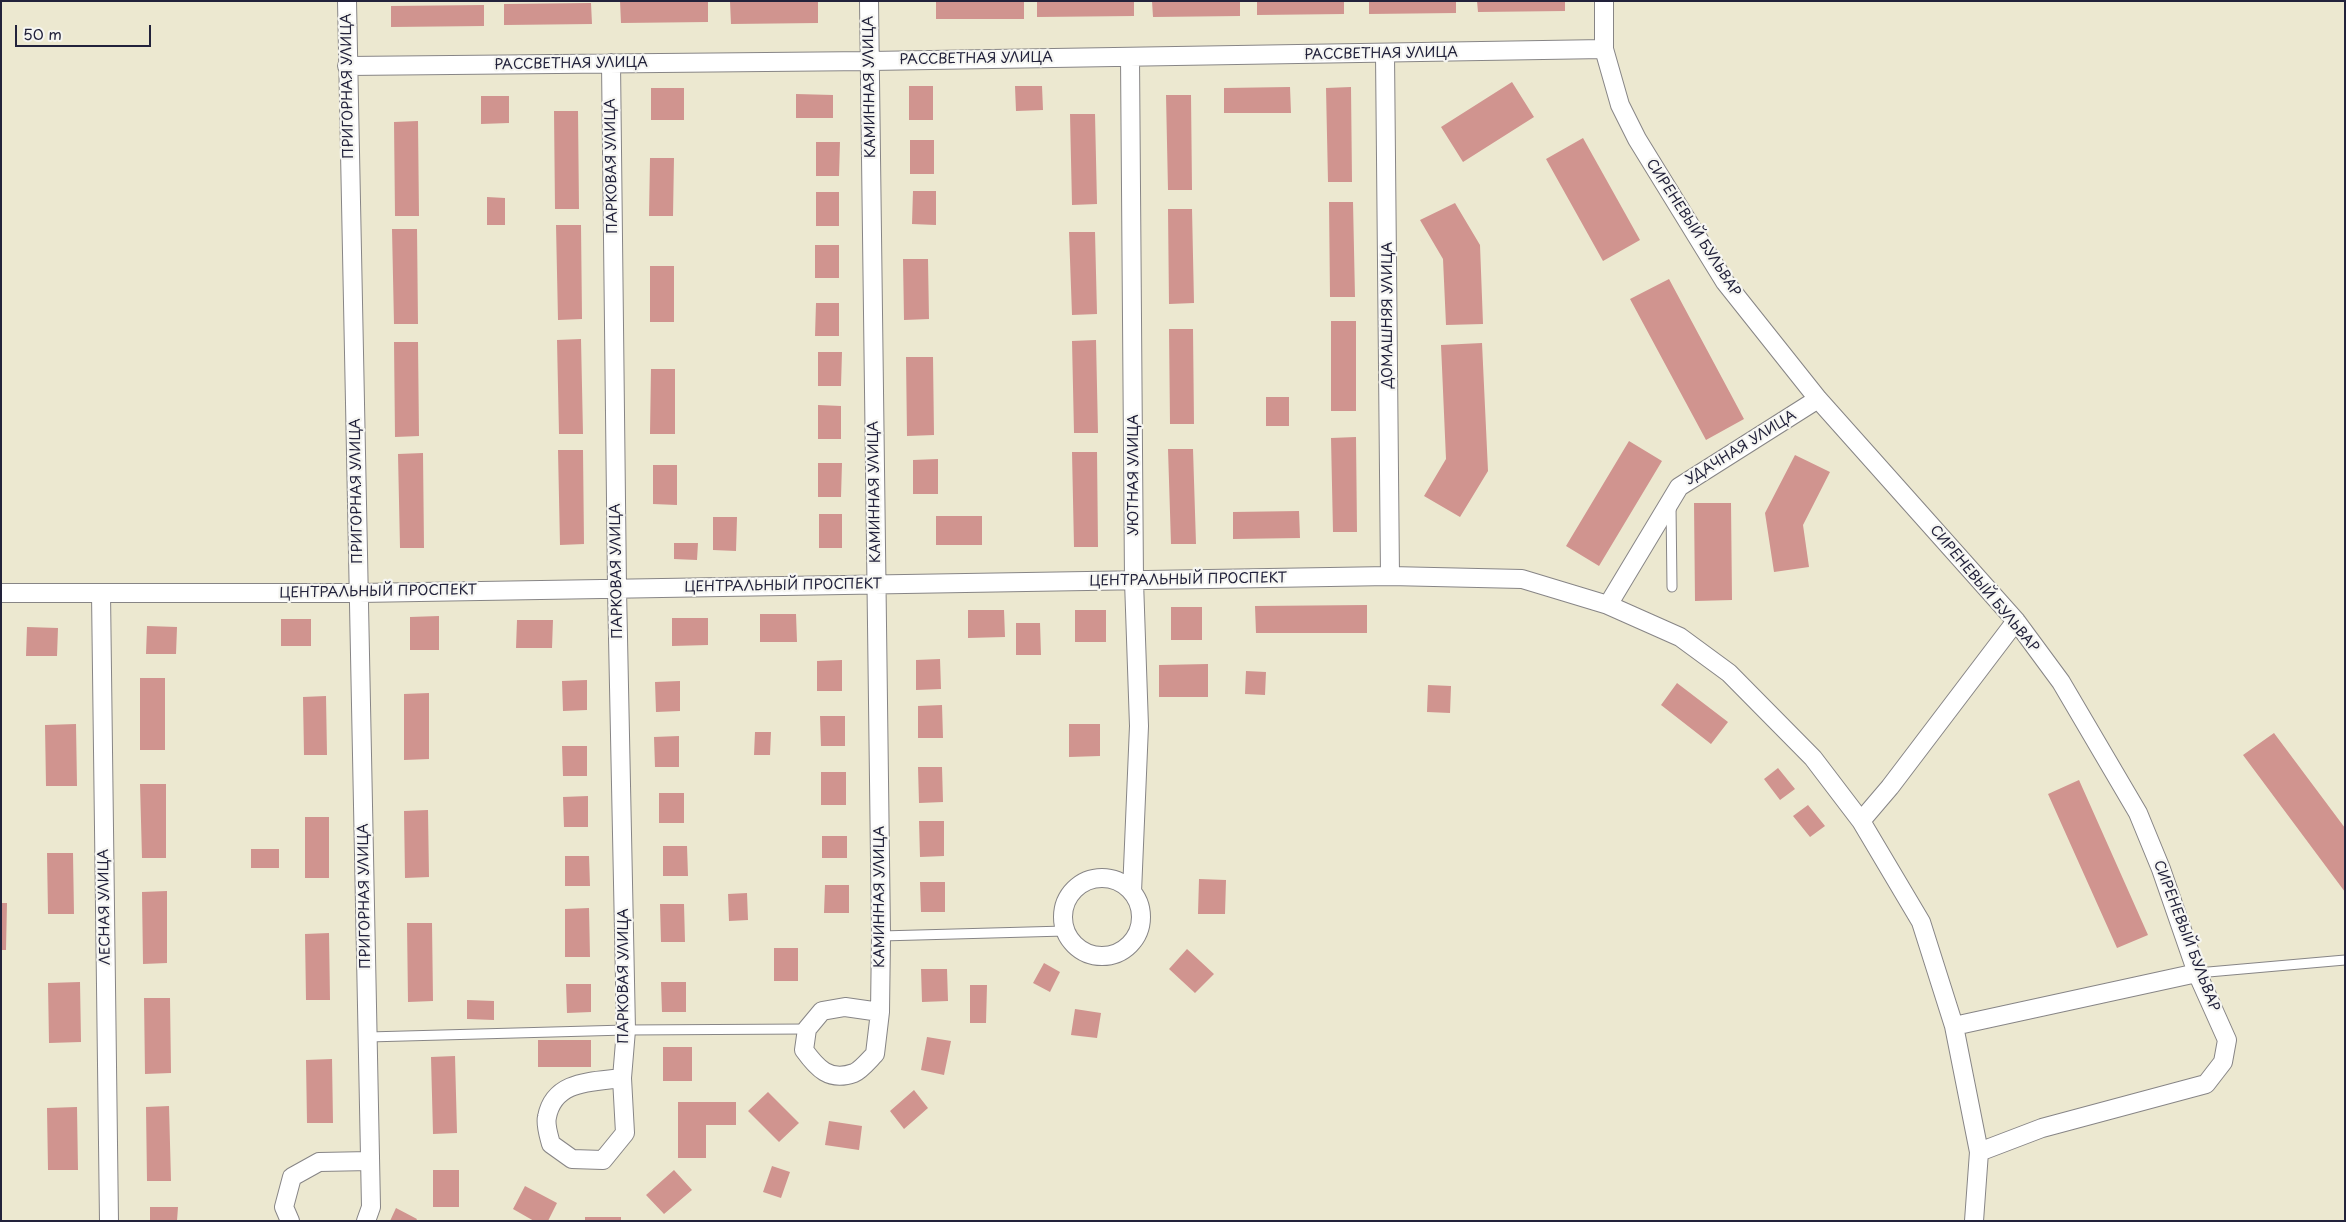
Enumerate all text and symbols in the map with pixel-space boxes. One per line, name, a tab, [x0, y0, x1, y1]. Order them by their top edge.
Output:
street label: ПРИГОРНАЯ УЛИЦА	[338, 13, 358, 159]
scale bar	[18, 15, 154, 47]
street label: КАМИННАЯ УЛИЦА	[860, 16, 880, 158]
text: 50 m	[23, 22, 62, 45]
street label: РАССВЕТНАЯ УЛИЦА	[1304, 44, 1458, 64]
street label: РАССВЕТНАЯ УЛИЦА	[899, 49, 1053, 69]
street label: РАССВЕТНАЯ УЛИЦА	[494, 54, 648, 74]
street label: ПАРКОВАЯ УЛИЦА	[602, 98, 622, 234]
street label: СИРЕНЕВЫЙ БУЛЬВАР	[1642, 156, 1744, 300]
street label: ДОМАШНЯЯ УЛИЦА	[1380, 242, 1396, 388]
street label: УДАЧНАЯ УЛИЦА	[1683, 407, 1799, 489]
street label: УЮТНАЯ УЛИЦА	[1126, 414, 1142, 536]
street label: ПРИГОРНАЯ УЛИЦА	[347, 418, 367, 564]
street label: КАМИННАЯ УЛИЦА	[865, 421, 885, 563]
street label: ПАРКОВАЯ УЛИЦА	[607, 503, 627, 639]
street label: СИРЕНЕВЫЙ БУЛЬВАР	[1926, 522, 2042, 656]
street label: ЦЕНТРАЛЬНЫЙ ПРОСПЕКТ	[1089, 570, 1287, 590]
street label: ЦЕНТРАЛЬНЫЙ ПРОСПЕКТ	[684, 576, 882, 596]
street label: ЦЕНТРАЛЬНЫЙ ПРОСПЕКТ	[279, 582, 477, 602]
street label: ПРИГОРНАЯ УЛИЦА	[355, 823, 375, 969]
street label: КАМИННАЯ УЛИЦА	[872, 826, 888, 968]
street label: ЛЕСНАЯ УЛИЦА	[96, 849, 114, 965]
street label: СИРЕНЕВЫЙ БУЛЬВАР	[2149, 858, 2223, 1014]
street label: ПАРКОВАЯ УЛИЦА	[616, 908, 632, 1044]

